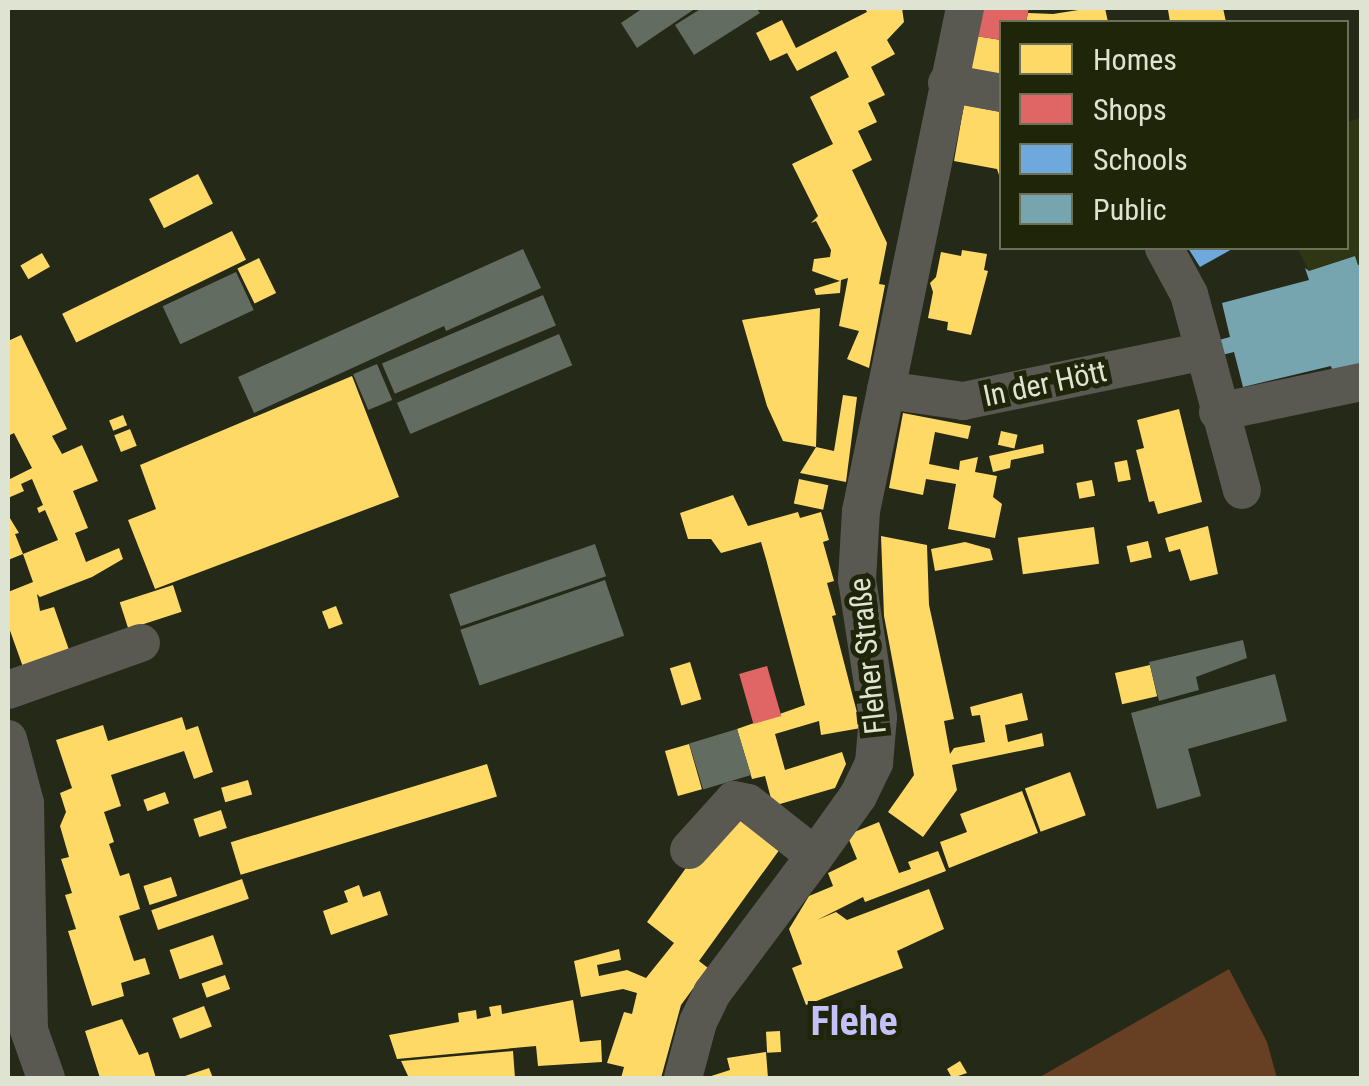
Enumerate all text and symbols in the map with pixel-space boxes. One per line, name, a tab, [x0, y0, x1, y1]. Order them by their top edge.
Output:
legend	[999, 20, 1349, 250]
text: Homes	[1093, 42, 1177, 77]
text: Shops	[1093, 92, 1167, 127]
text: Schools	[1093, 142, 1188, 177]
text: Public	[1093, 192, 1167, 227]
street label: In der Hött	[980, 353, 1110, 415]
street label: Fleher Straße	[842, 576, 894, 736]
district label: Flehe	[810, 998, 898, 1046]

